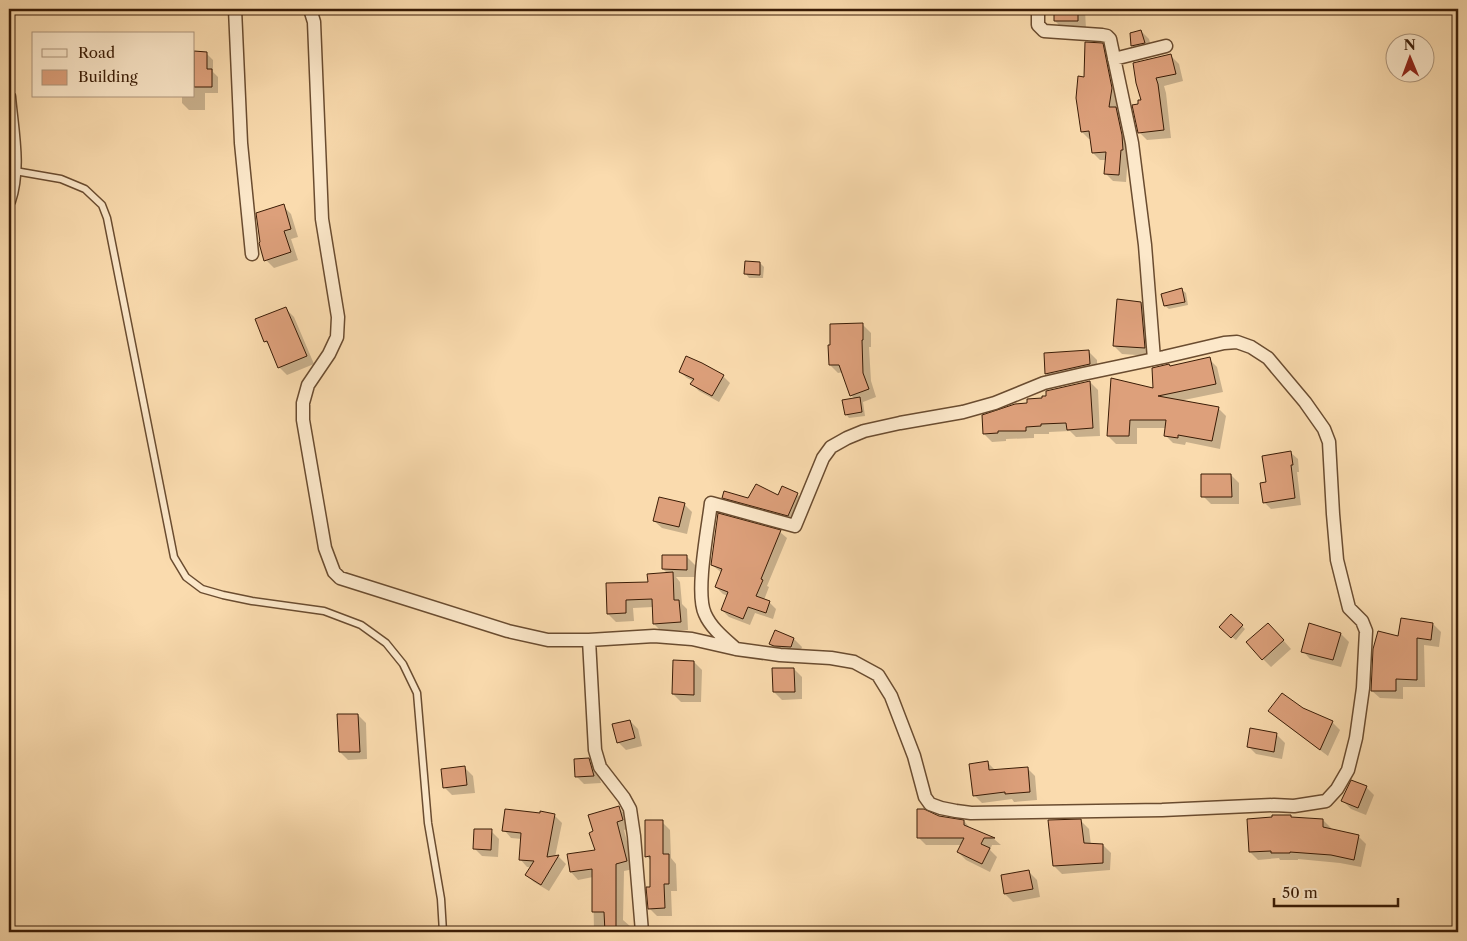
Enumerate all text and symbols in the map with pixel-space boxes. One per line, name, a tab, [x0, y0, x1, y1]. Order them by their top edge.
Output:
legend	[32, 32, 195, 98]
north arrow	[1384, 32, 1434, 82]
text: N	[1404, 36, 1416, 54]
text: Road	[78, 43, 115, 62]
text: Building	[78, 67, 138, 86]
scale bar	[1274, 876, 1398, 908]
text: 50 m	[1282, 883, 1318, 902]

